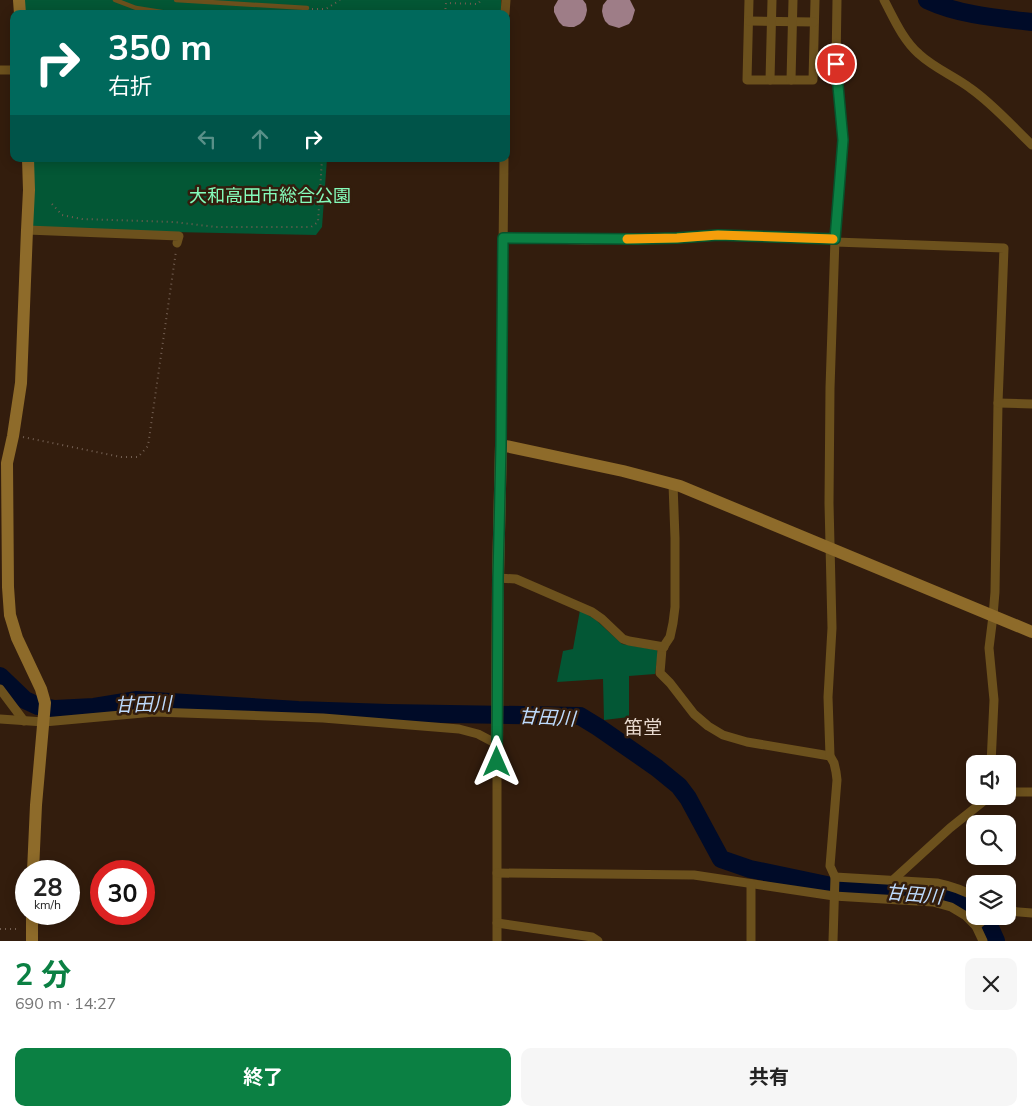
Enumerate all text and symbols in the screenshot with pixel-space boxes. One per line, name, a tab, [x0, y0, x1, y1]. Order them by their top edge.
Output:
text: 350 m	[108, 25, 212, 69]
icon: right	[25, 30, 90, 95]
pin	[815, 43, 857, 85]
icon: arrive	[822, 50, 850, 78]
text: 右折	[108, 72, 152, 100]
icon: left	[193, 125, 221, 153]
icon: ahead	[246, 125, 274, 153]
icon: right	[299, 125, 327, 153]
park label: 大和高田市総合公園	[189, 184, 351, 207]
water label: 甘田川	[114, 691, 174, 717]
water label: 甘田川	[518, 704, 578, 731]
district label: 笛堂	[624, 715, 662, 739]
position arrow	[470, 735, 522, 787]
map controls	[966, 755, 1016, 925]
button: sound	[966, 755, 1016, 805]
button: search	[966, 815, 1016, 865]
speed limit sign: 30	[90, 860, 155, 925]
text: 28	[32, 871, 63, 902]
button: layers	[966, 875, 1016, 925]
water label: 甘田川	[885, 880, 945, 909]
text: km/h	[34, 897, 61, 912]
text: 2 分	[15, 955, 71, 993]
button: close	[965, 958, 1017, 1010]
text: 690 m · 14:27	[15, 993, 116, 1013]
button: 終了	[15, 1048, 511, 1106]
button: 共有	[521, 1048, 1017, 1106]

